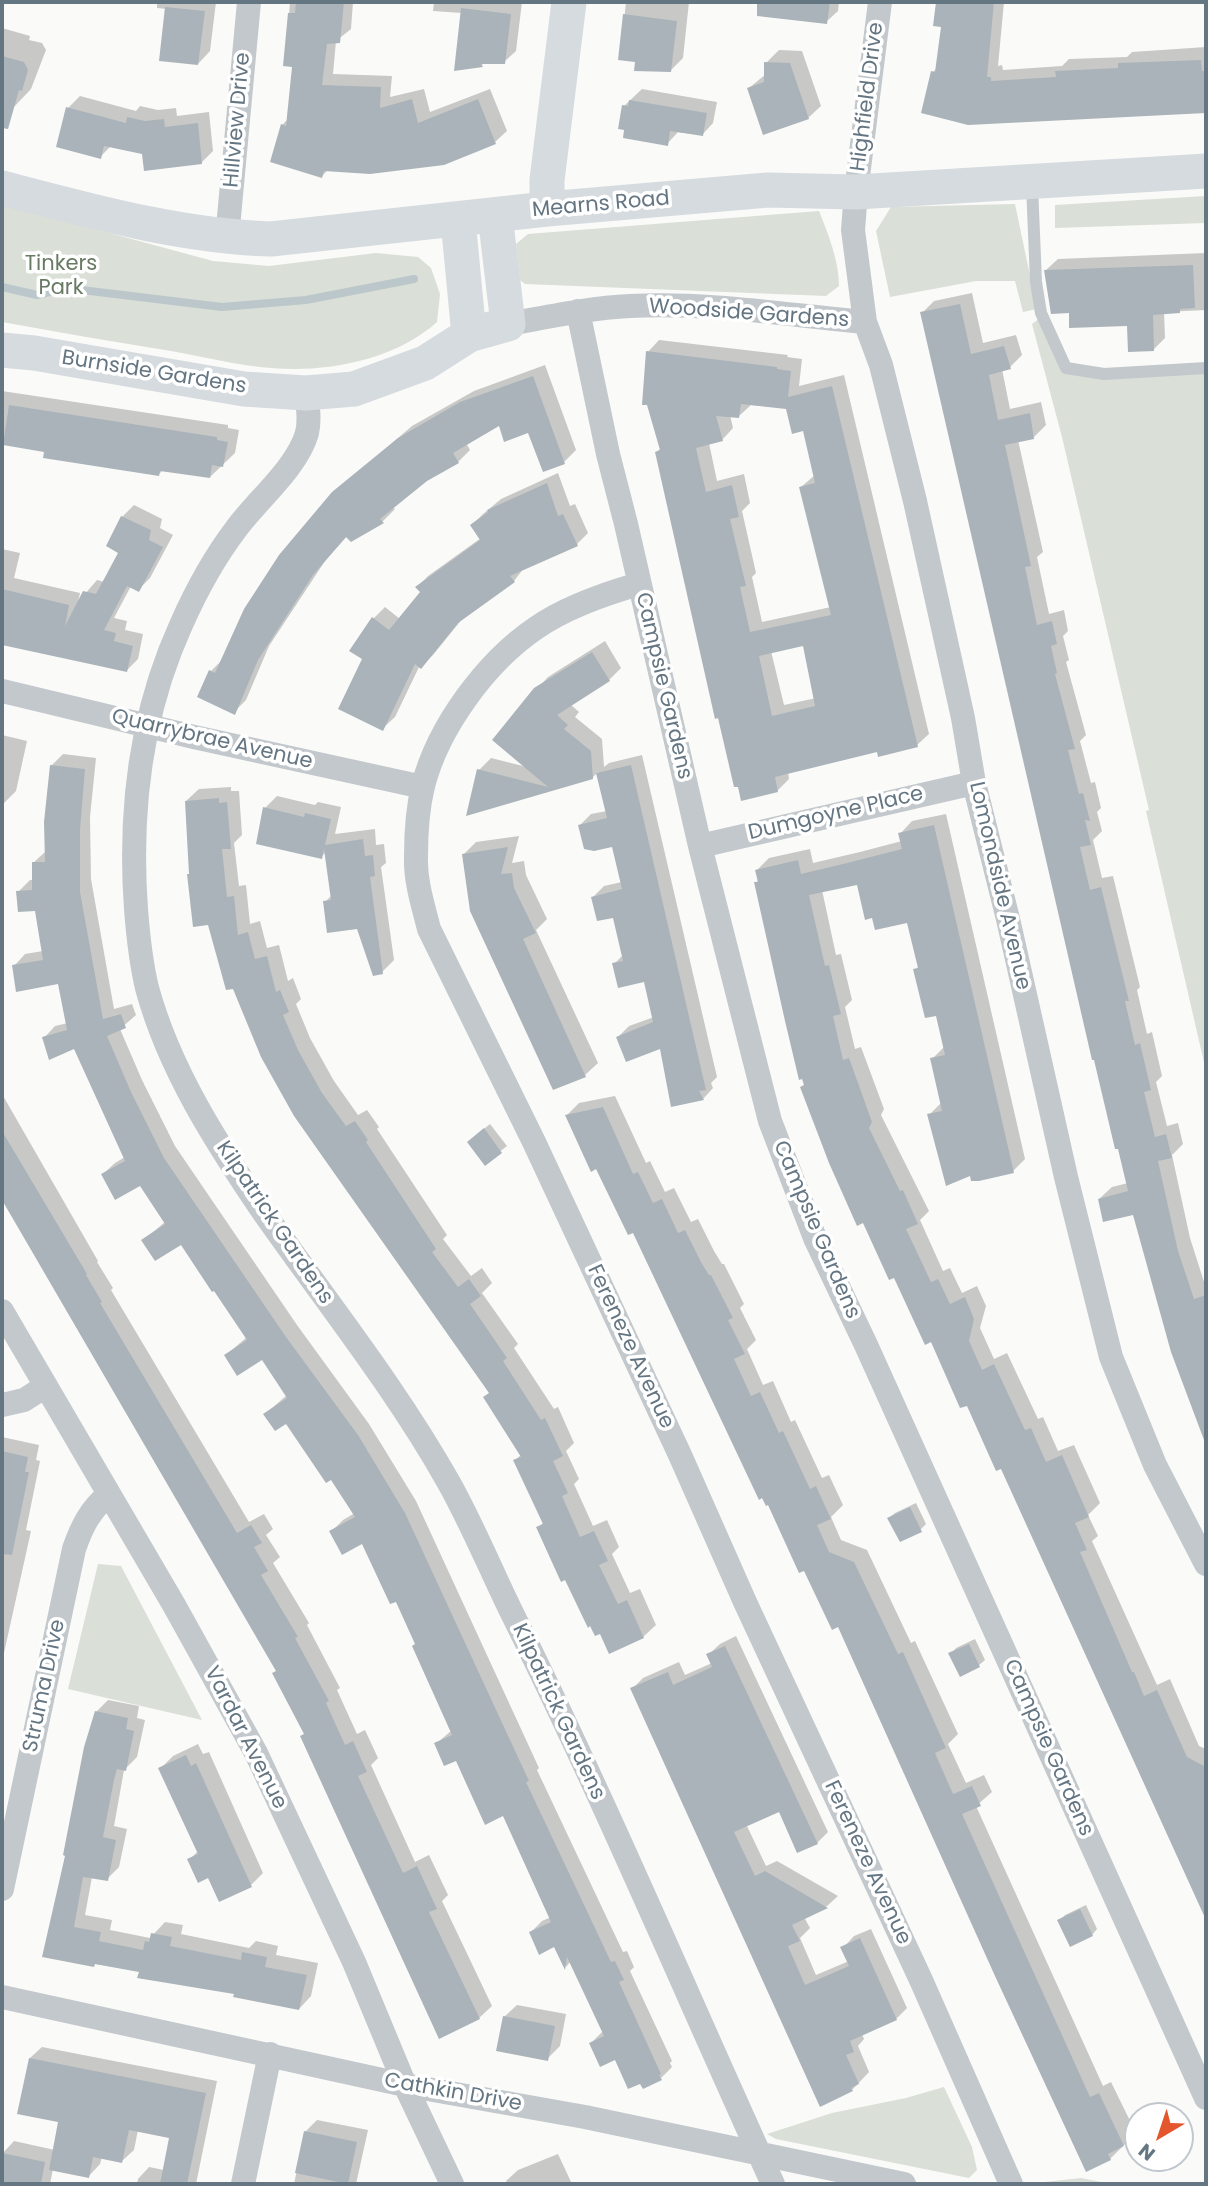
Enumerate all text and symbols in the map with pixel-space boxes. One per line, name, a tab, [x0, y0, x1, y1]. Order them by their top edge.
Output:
street label: Highfield Drive	[846, 21, 890, 173]
street label: Hillview Drive	[220, 51, 256, 189]
street label: Mearns Road	[531, 186, 671, 224]
park label: Tinkers Park	[25, 252, 97, 302]
street label: Woodside Gardens	[648, 294, 850, 334]
street label: Burnside Gardens	[60, 346, 248, 400]
street label: Campsie Gardens	[629, 590, 697, 782]
street label: Quarrybrae Avenue	[109, 705, 315, 775]
street label: Lomondside Avenue	[963, 779, 1035, 993]
street label: Dumgoyne Place	[746, 782, 926, 846]
street label: Kilpatrick Gardens	[210, 1137, 338, 1309]
street label: Campsie Gardens	[767, 1137, 865, 1323]
street label: Fereneze Avenue	[581, 1261, 679, 1433]
street label: Struma Drive	[19, 1617, 71, 1755]
street label: Kilpatrick Gardens	[506, 1620, 610, 1804]
street label: Campsie Gardens	[998, 1656, 1098, 1840]
street label: Vardar Avenue	[198, 1662, 292, 1814]
street label: Fereneze Avenue	[818, 1777, 916, 1949]
street label: Cathkin Drive	[382, 2069, 524, 2117]
north arrow	[1124, 2102, 1194, 2172]
text: N	[1133, 2137, 1161, 2167]

